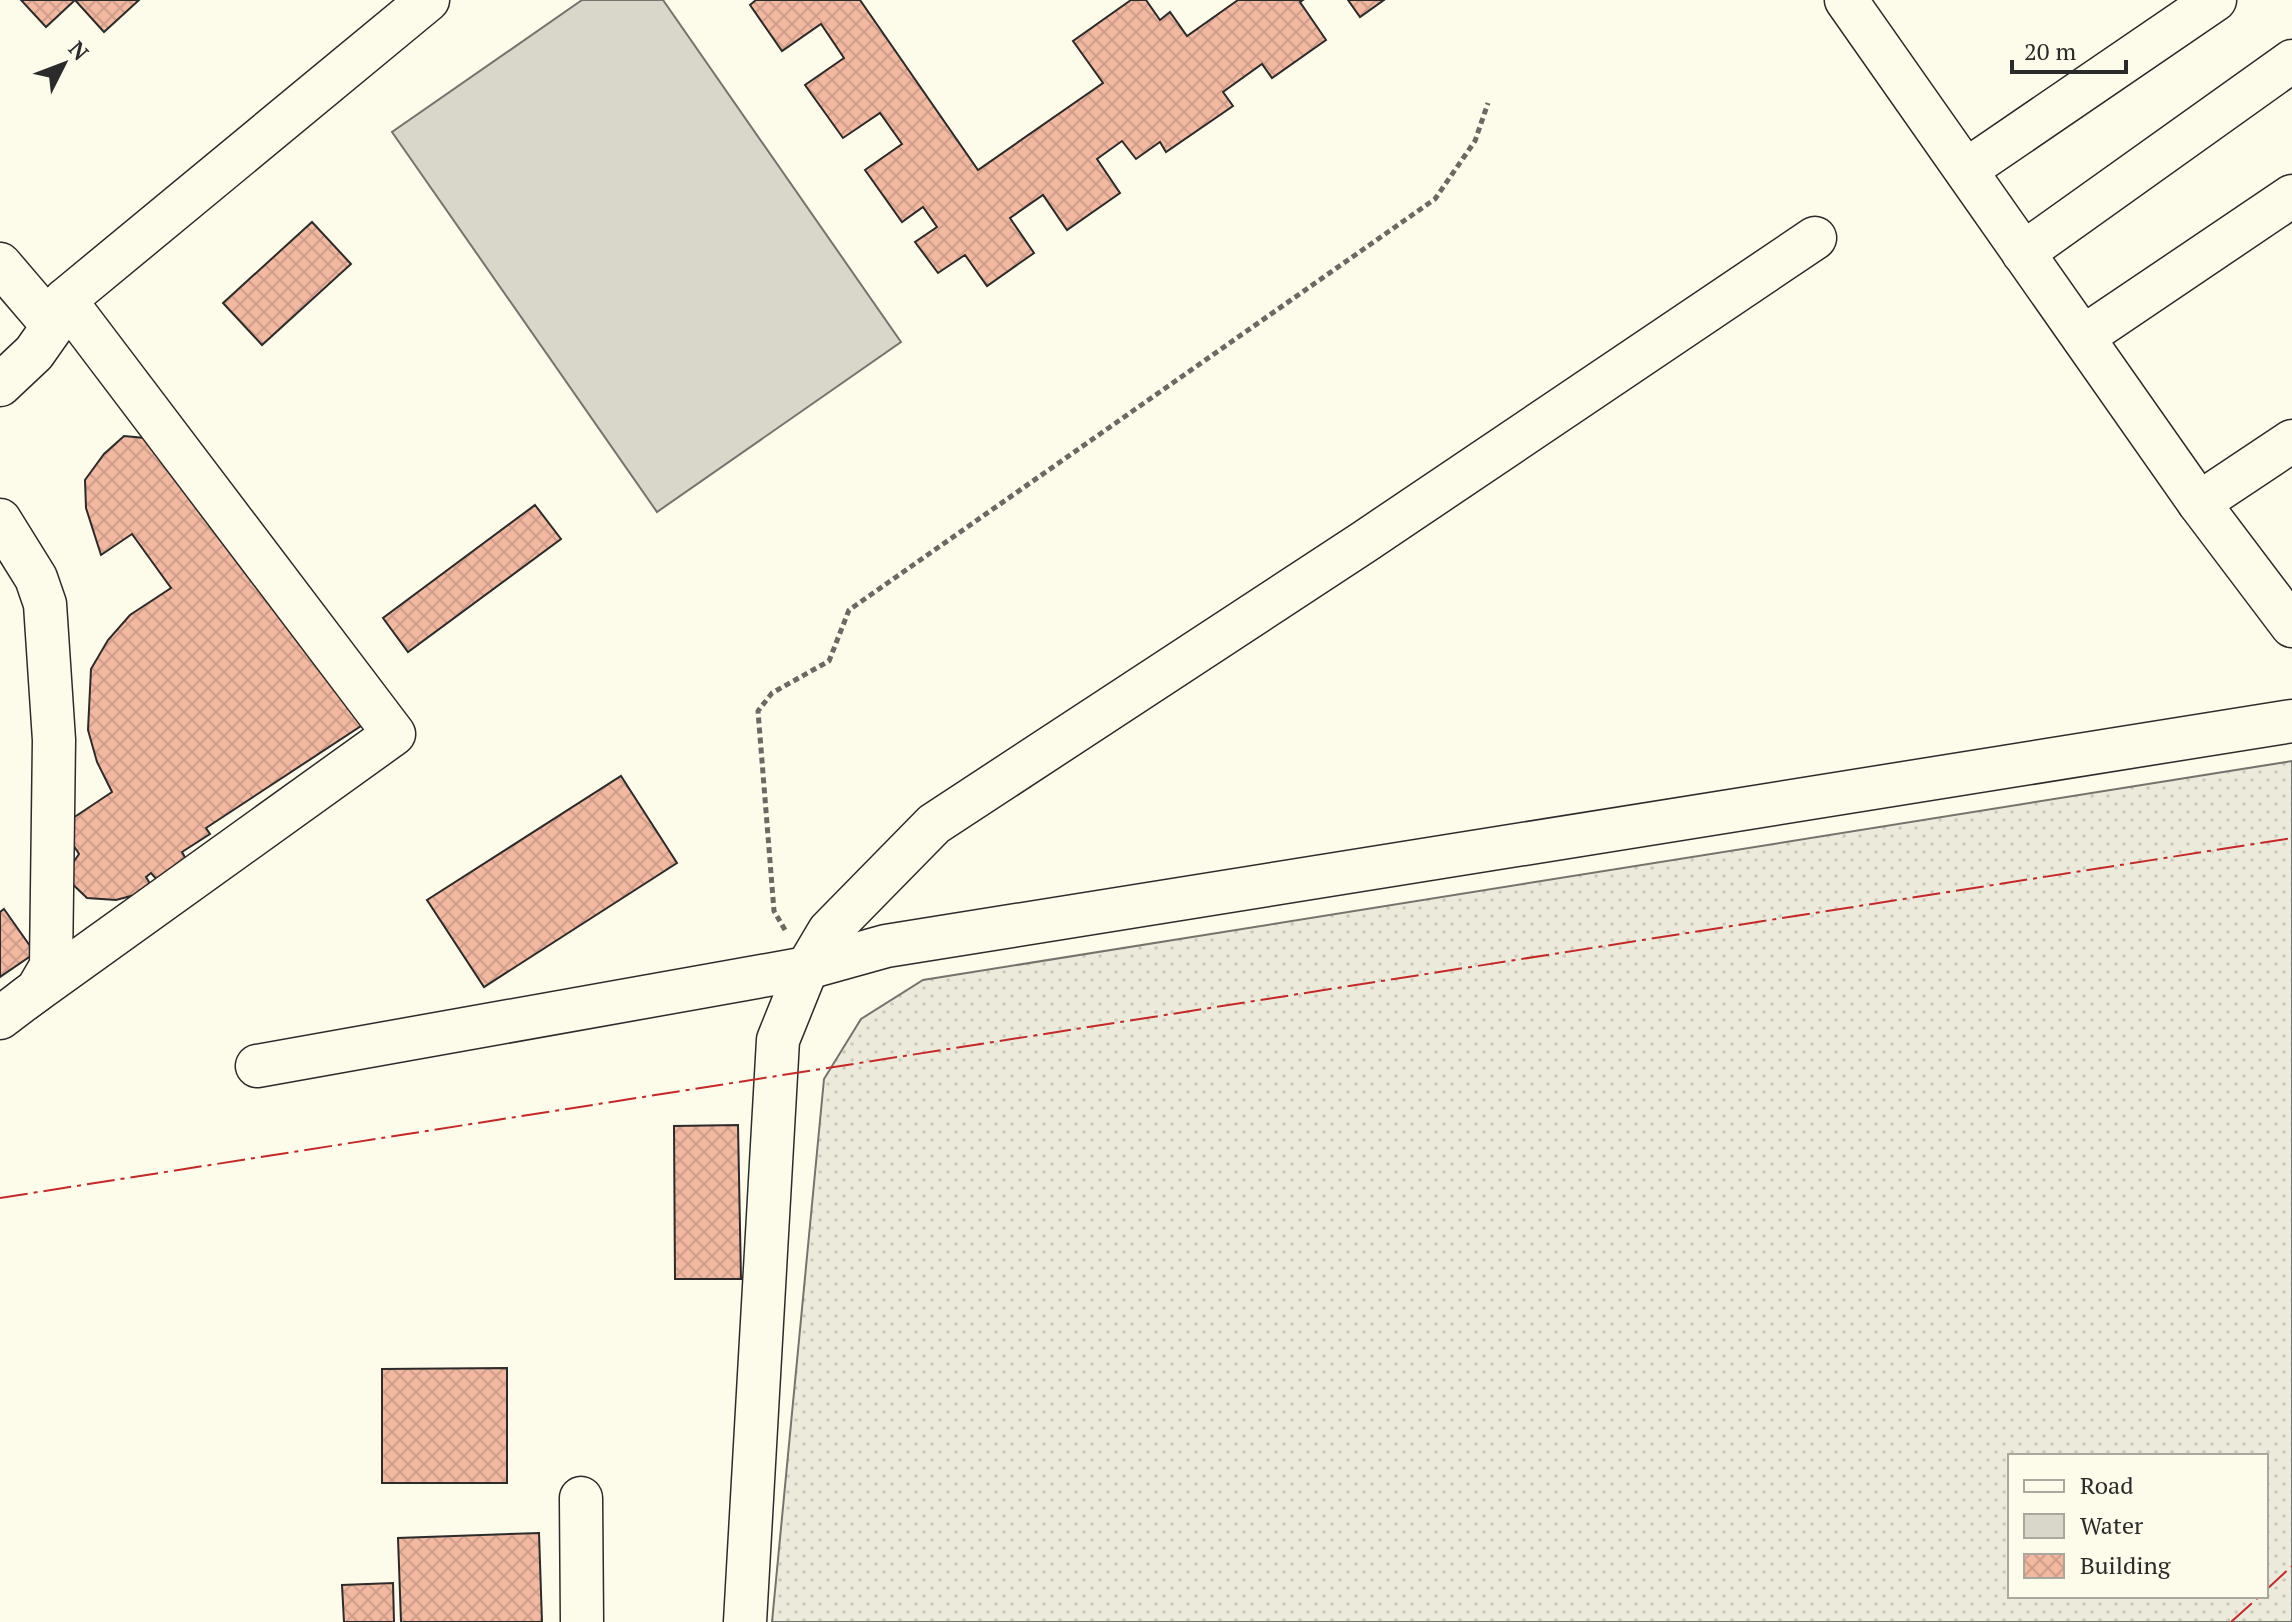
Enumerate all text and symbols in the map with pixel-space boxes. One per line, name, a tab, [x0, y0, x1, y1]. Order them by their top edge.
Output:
north arrow	[24, 24, 104, 104]
scale bar	[2012, 24, 2126, 74]
text: N	[63, 34, 96, 66]
text: 20 m	[2024, 35, 2076, 67]
legend	[2008, 1454, 2268, 1598]
text: Road	[2080, 1469, 2134, 1501]
text: Water	[2080, 1509, 2144, 1541]
text: Building	[2080, 1549, 2171, 1581]

